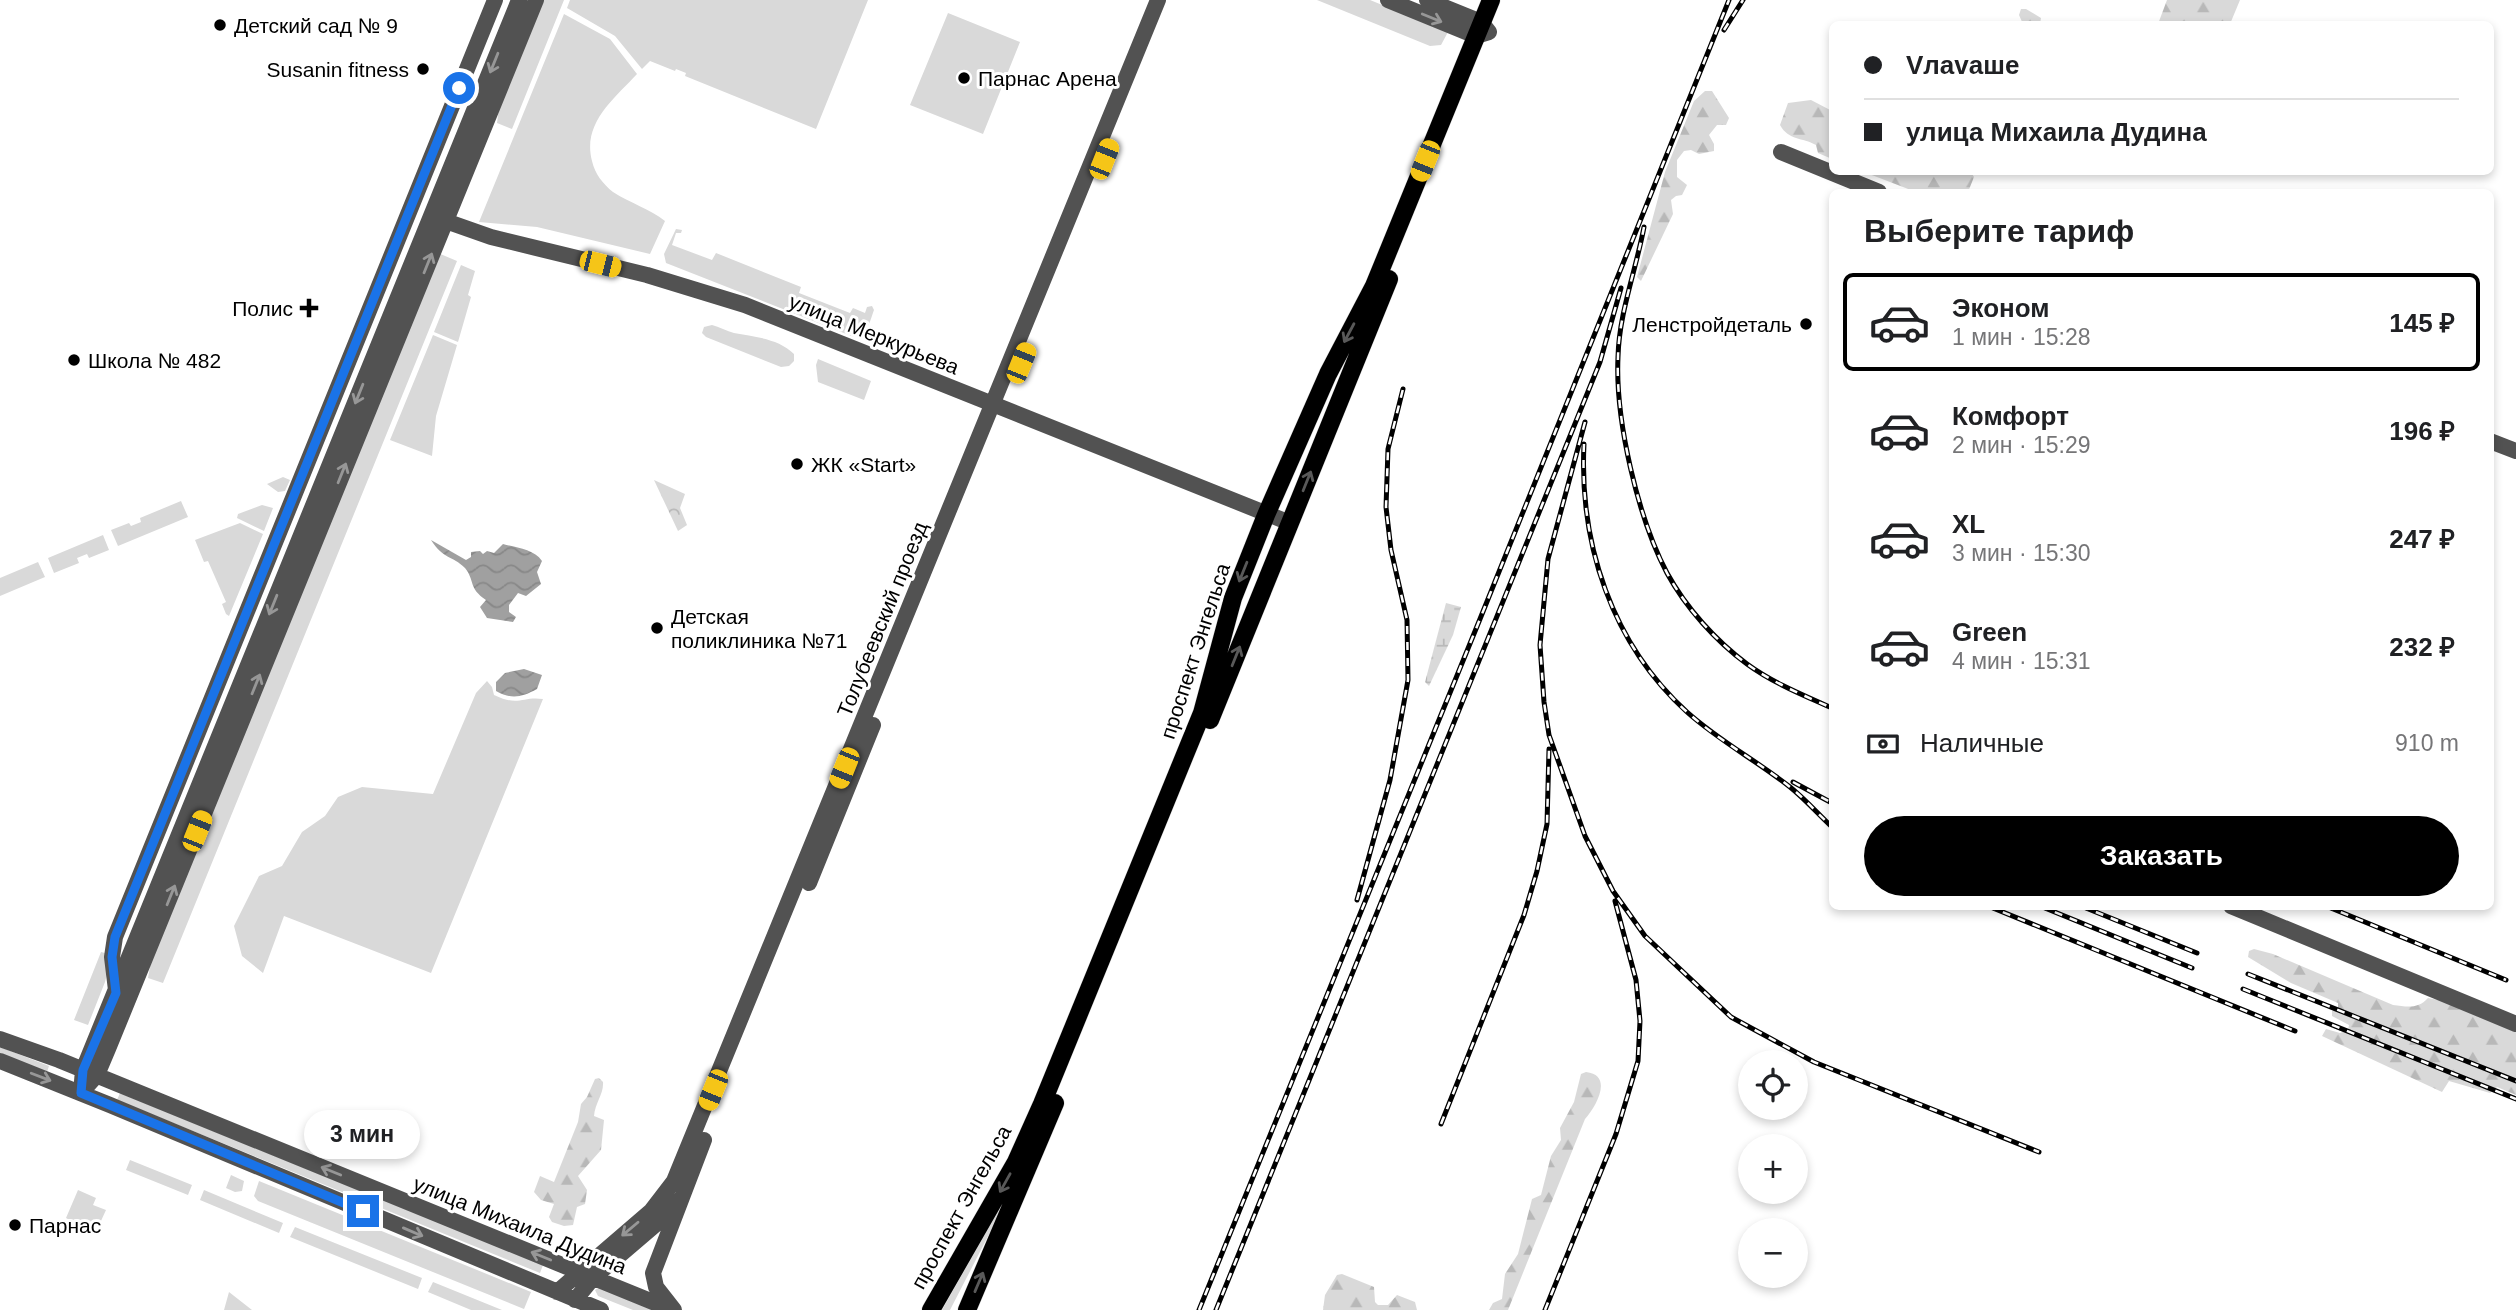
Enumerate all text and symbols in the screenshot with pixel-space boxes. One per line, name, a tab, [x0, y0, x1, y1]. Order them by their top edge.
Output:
one-way arrow	[1420, 12, 1442, 25]
place label: Детский сад № 9	[234, 14, 398, 37]
marker: Детский сад № 9	[212, 17, 228, 33]
text: Vлаvаше	[1906, 50, 2019, 80]
one-way arrow	[486, 52, 499, 74]
place label: Susanin fitness	[267, 58, 409, 81]
marker: Susanin fitness	[415, 61, 431, 77]
place label: Парнас Арена	[978, 67, 1117, 90]
marker: Парнас Арена	[956, 70, 972, 86]
route start	[443, 72, 475, 104]
text: улица Михаила Дудина	[1906, 117, 2207, 147]
car	[1087, 136, 1122, 182]
car	[1408, 138, 1443, 184]
text: Выберите тариф	[1864, 213, 2134, 249]
car	[578, 249, 623, 279]
one-way arrow	[422, 252, 435, 274]
street label: улица Меркурьева	[786, 289, 963, 379]
icon: car	[1868, 291, 1931, 354]
text: Эконом	[1952, 293, 2050, 323]
place label: Полис	[232, 297, 293, 320]
marker: Полис	[299, 298, 319, 318]
text: 145 ₽	[2389, 308, 2455, 338]
place label: Ленстройдеталь	[1632, 313, 1792, 336]
marker: Ленстройдеталь	[1798, 316, 1814, 332]
one-way arrow	[1342, 322, 1356, 343]
text: 1 мин · 15:28	[1952, 324, 2091, 350]
car	[1004, 340, 1039, 386]
place label: Школа № 482	[88, 349, 221, 372]
marker: Школа № 482	[66, 352, 82, 368]
one-way arrow	[352, 383, 365, 404]
icon: car	[1868, 399, 1931, 462]
text: Комфорт	[1952, 401, 2069, 431]
text: 196 ₽	[2389, 416, 2455, 446]
text: 2 мин · 15:29	[1952, 432, 2091, 458]
place label: ЖК «Start»	[811, 453, 916, 476]
marker: ЖК «Start»	[789, 456, 805, 472]
one-way arrow	[336, 463, 349, 485]
one-way arrow	[1302, 470, 1315, 492]
icon: car	[1868, 507, 1931, 570]
text: XL	[1952, 509, 1985, 539]
street label: Толубеевский проезд	[832, 518, 932, 720]
text: 247 ₽	[2389, 524, 2455, 554]
text: 3 мин · 15:30	[1952, 540, 2091, 566]
street label: проспект Энгельса	[1156, 560, 1234, 742]
one-way arrow	[1236, 560, 1249, 582]
one-way arrow	[266, 593, 279, 615]
place label: Детская поликлиника №71	[671, 605, 847, 652]
icon: car	[1868, 615, 1931, 678]
text: Green	[1952, 617, 2027, 647]
marker: Детская поликлиника №71	[649, 620, 665, 636]
text: 232 ₽	[2389, 632, 2455, 662]
one-way arrow	[1231, 645, 1244, 667]
text: 4 мин · 15:31	[1952, 648, 2091, 674]
one-way arrow	[251, 674, 264, 695]
icon: cash	[1864, 725, 1902, 763]
text: Наличные	[1920, 728, 2044, 758]
text: 910 m	[2395, 730, 2459, 756]
car	[827, 745, 862, 791]
car	[180, 808, 215, 854]
button: Заказать	[1864, 816, 2459, 896]
one-way arrow	[165, 885, 178, 906]
map controls	[1738, 1050, 1808, 1288]
button: locate	[1738, 1050, 1808, 1120]
car	[696, 1067, 731, 1113]
one-way arrow	[29, 1071, 51, 1084]
callout: 3 мин	[305, 1110, 421, 1158]
text: 3 мин	[330, 1121, 394, 1147]
street label: проспект Энгельса	[906, 1121, 1016, 1293]
button: +	[1738, 1134, 1808, 1204]
one-way arrow	[320, 1163, 342, 1176]
street label: улица Михаила Дудина	[410, 1172, 630, 1278]
one-way arrow	[998, 1172, 1012, 1192]
route end	[347, 1195, 379, 1227]
place label: Парнас	[29, 1214, 101, 1237]
marker: Парнас	[7, 1217, 23, 1233]
button: −	[1738, 1218, 1808, 1288]
one-way arrow	[621, 1221, 639, 1237]
one-way arrow	[402, 1226, 423, 1239]
one-way arrow	[531, 1249, 553, 1262]
one-way arrow	[973, 1272, 986, 1293]

